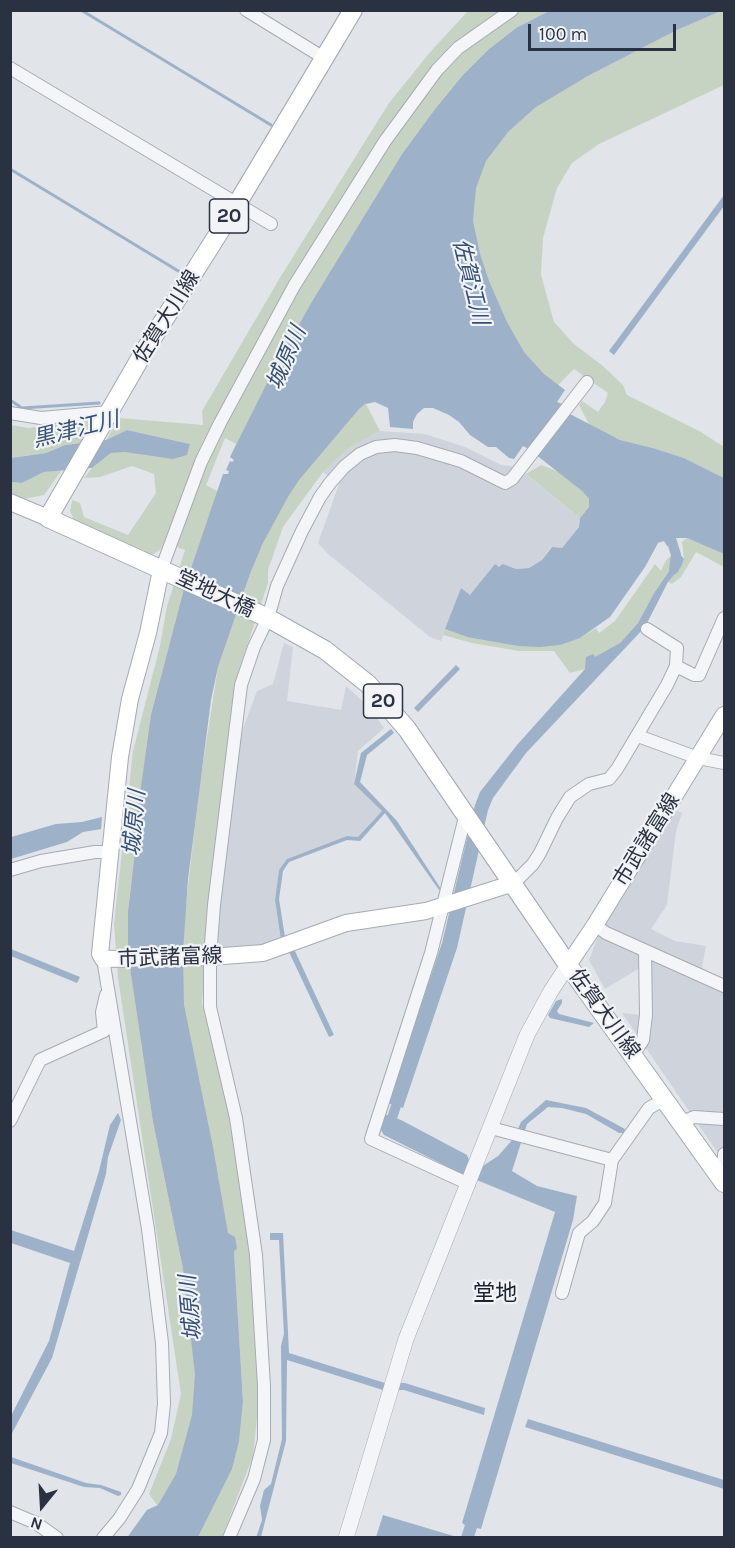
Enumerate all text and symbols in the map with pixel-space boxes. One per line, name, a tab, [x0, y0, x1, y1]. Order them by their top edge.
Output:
scale bar	[531, 12, 680, 50]
text: 100 m	[539, 23, 587, 45]
road number: 20	[210, 199, 248, 233]
water label: 佐賀江川	[447, 236, 493, 328]
street label: 佐賀大川線	[128, 266, 206, 368]
water label: 城原川	[262, 322, 312, 394]
water label: 黒津江川	[30, 407, 122, 453]
street label: 堂地大橋	[172, 565, 258, 623]
road number: 20	[364, 684, 403, 718]
water label: 城原川	[119, 789, 151, 857]
street label: 市武諸富線	[608, 789, 686, 891]
street label: 市武諸富線	[117, 944, 223, 972]
street label: 佐賀大川線	[563, 964, 645, 1064]
water label: 城原川	[175, 1274, 207, 1342]
district label: 堂地	[473, 1281, 517, 1307]
north arrow	[12, 1476, 72, 1536]
text: N	[28, 1513, 45, 1534]

